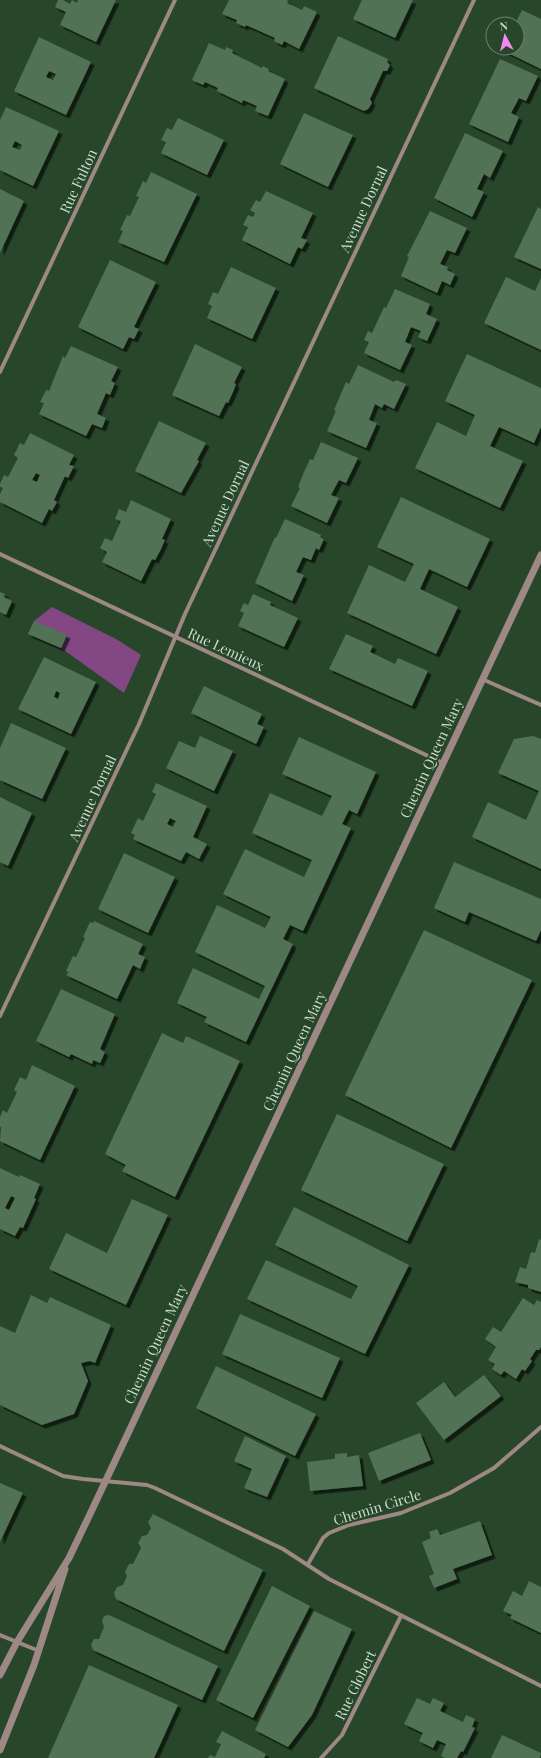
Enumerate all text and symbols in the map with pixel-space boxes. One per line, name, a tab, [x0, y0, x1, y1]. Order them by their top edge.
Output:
north arrow	[485, 16, 525, 56]
text: N	[499, 18, 509, 34]
street label: Rue Fulton	[55, 145, 101, 216]
street label: Avenue Dornal	[334, 163, 391, 256]
street label: Avenue Dornal	[196, 457, 253, 550]
street label: Rue Lemieux	[185, 623, 268, 675]
street label: Chemin Queen Mary	[395, 695, 467, 821]
street label: Avenue Dornal	[63, 752, 120, 845]
street label: Chemin Queen Mary	[258, 988, 330, 1114]
street label: Chemin Queen Mary	[119, 1281, 191, 1407]
street label: Chemin Circle	[331, 1485, 423, 1529]
street label: Rue Globert	[330, 1646, 380, 1723]

